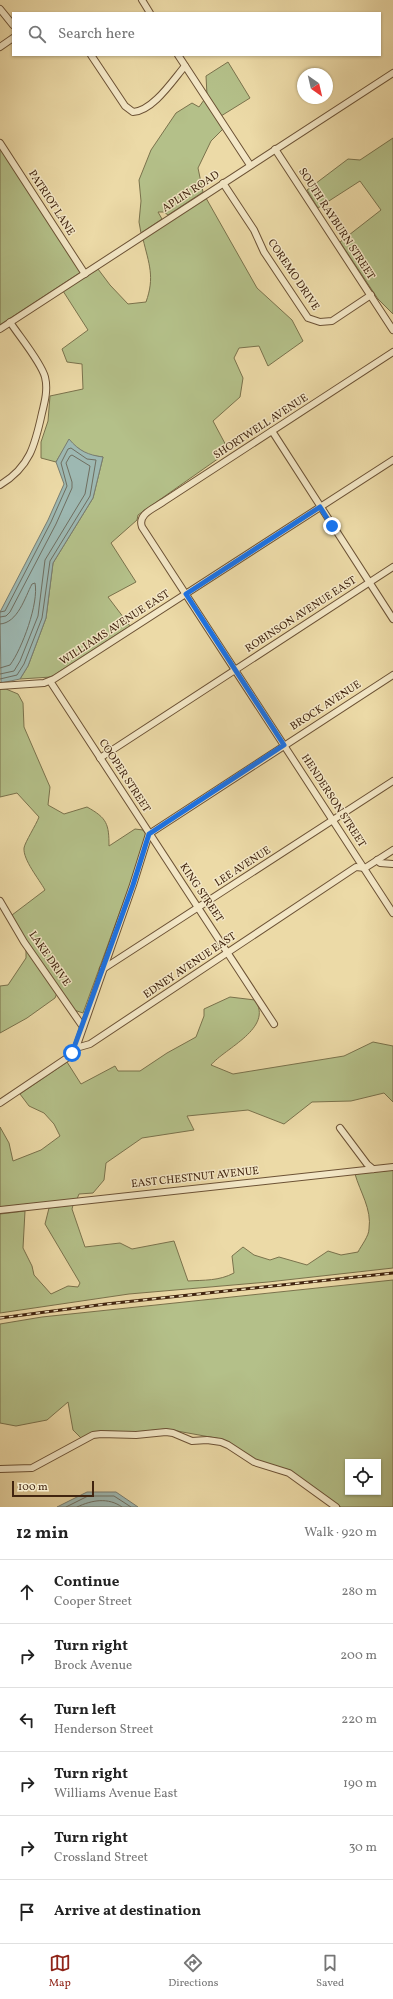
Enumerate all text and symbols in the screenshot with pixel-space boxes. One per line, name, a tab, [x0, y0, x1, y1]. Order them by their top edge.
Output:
search box	[12, 12, 381, 56]
icon: search	[26, 23, 48, 45]
text: Search here	[58, 24, 135, 45]
north arrow	[297, 68, 333, 104]
street label: SOUTH RAYBURN STREET	[294, 165, 378, 283]
street label: PATRIOT LANE	[24, 167, 78, 239]
street label: APLIN ROAD	[159, 168, 223, 216]
street label: COREMO DRIVE	[264, 236, 323, 314]
street label: SHORTWELL AVENUE	[211, 390, 312, 463]
route end	[323, 517, 341, 535]
street label: ROBINSON AVENUE EAST	[242, 573, 360, 657]
street label: WILLIAMS AVENUE EAST	[57, 586, 173, 669]
street label: BROCK AVENUE	[288, 677, 365, 735]
street label: COOPER STREET	[95, 736, 154, 816]
street label: HENDERSON STREET	[297, 751, 369, 851]
street label: LEE AVENUE	[212, 843, 274, 891]
street label: KING STREET	[176, 860, 227, 926]
street label: LAKE DRIVE	[25, 929, 74, 990]
street label: EDNEY AVENUE EAST	[141, 929, 240, 1003]
route start	[63, 1044, 81, 1062]
street label: EAST CHESTNUT AVENUE	[130, 1164, 260, 1192]
map controls	[345, 1459, 381, 1495]
button: locate	[345, 1459, 381, 1495]
scale bar	[12, 1479, 94, 1498]
text: 100 m	[18, 1480, 48, 1495]
text: 12 min	[16, 1522, 69, 1545]
text: Walk · 920 m	[304, 1524, 377, 1542]
text: Continue	[54, 1572, 119, 1593]
icon: ahead	[16, 1581, 38, 1603]
text: 280 m	[341, 1583, 377, 1601]
text: Cooper Street	[54, 1593, 132, 1611]
text: Turn right	[54, 1636, 128, 1657]
icon: right	[16, 1645, 38, 1667]
text: 200 m	[340, 1647, 377, 1665]
text: Brock Avenue	[54, 1657, 132, 1675]
text: Turn left	[54, 1700, 116, 1721]
icon: left	[16, 1709, 38, 1731]
text: 220 m	[341, 1711, 377, 1729]
text: Henderson Street	[54, 1721, 154, 1739]
text: Turn right	[54, 1764, 128, 1785]
icon: right	[16, 1773, 38, 1795]
text: 190 m	[343, 1775, 377, 1793]
text: Williams Avenue East	[54, 1785, 178, 1803]
text: Turn right	[54, 1828, 128, 1849]
icon: right	[16, 1837, 38, 1859]
text: 30 m	[349, 1839, 377, 1857]
text: Crossland Street	[54, 1849, 148, 1867]
icon: arrive	[16, 1901, 38, 1923]
text: Arrive at destination	[54, 1901, 201, 1922]
tab: Map	[49, 1952, 71, 1991]
tab: Directions	[168, 1952, 219, 1991]
tab: Saved	[316, 1952, 344, 1991]

